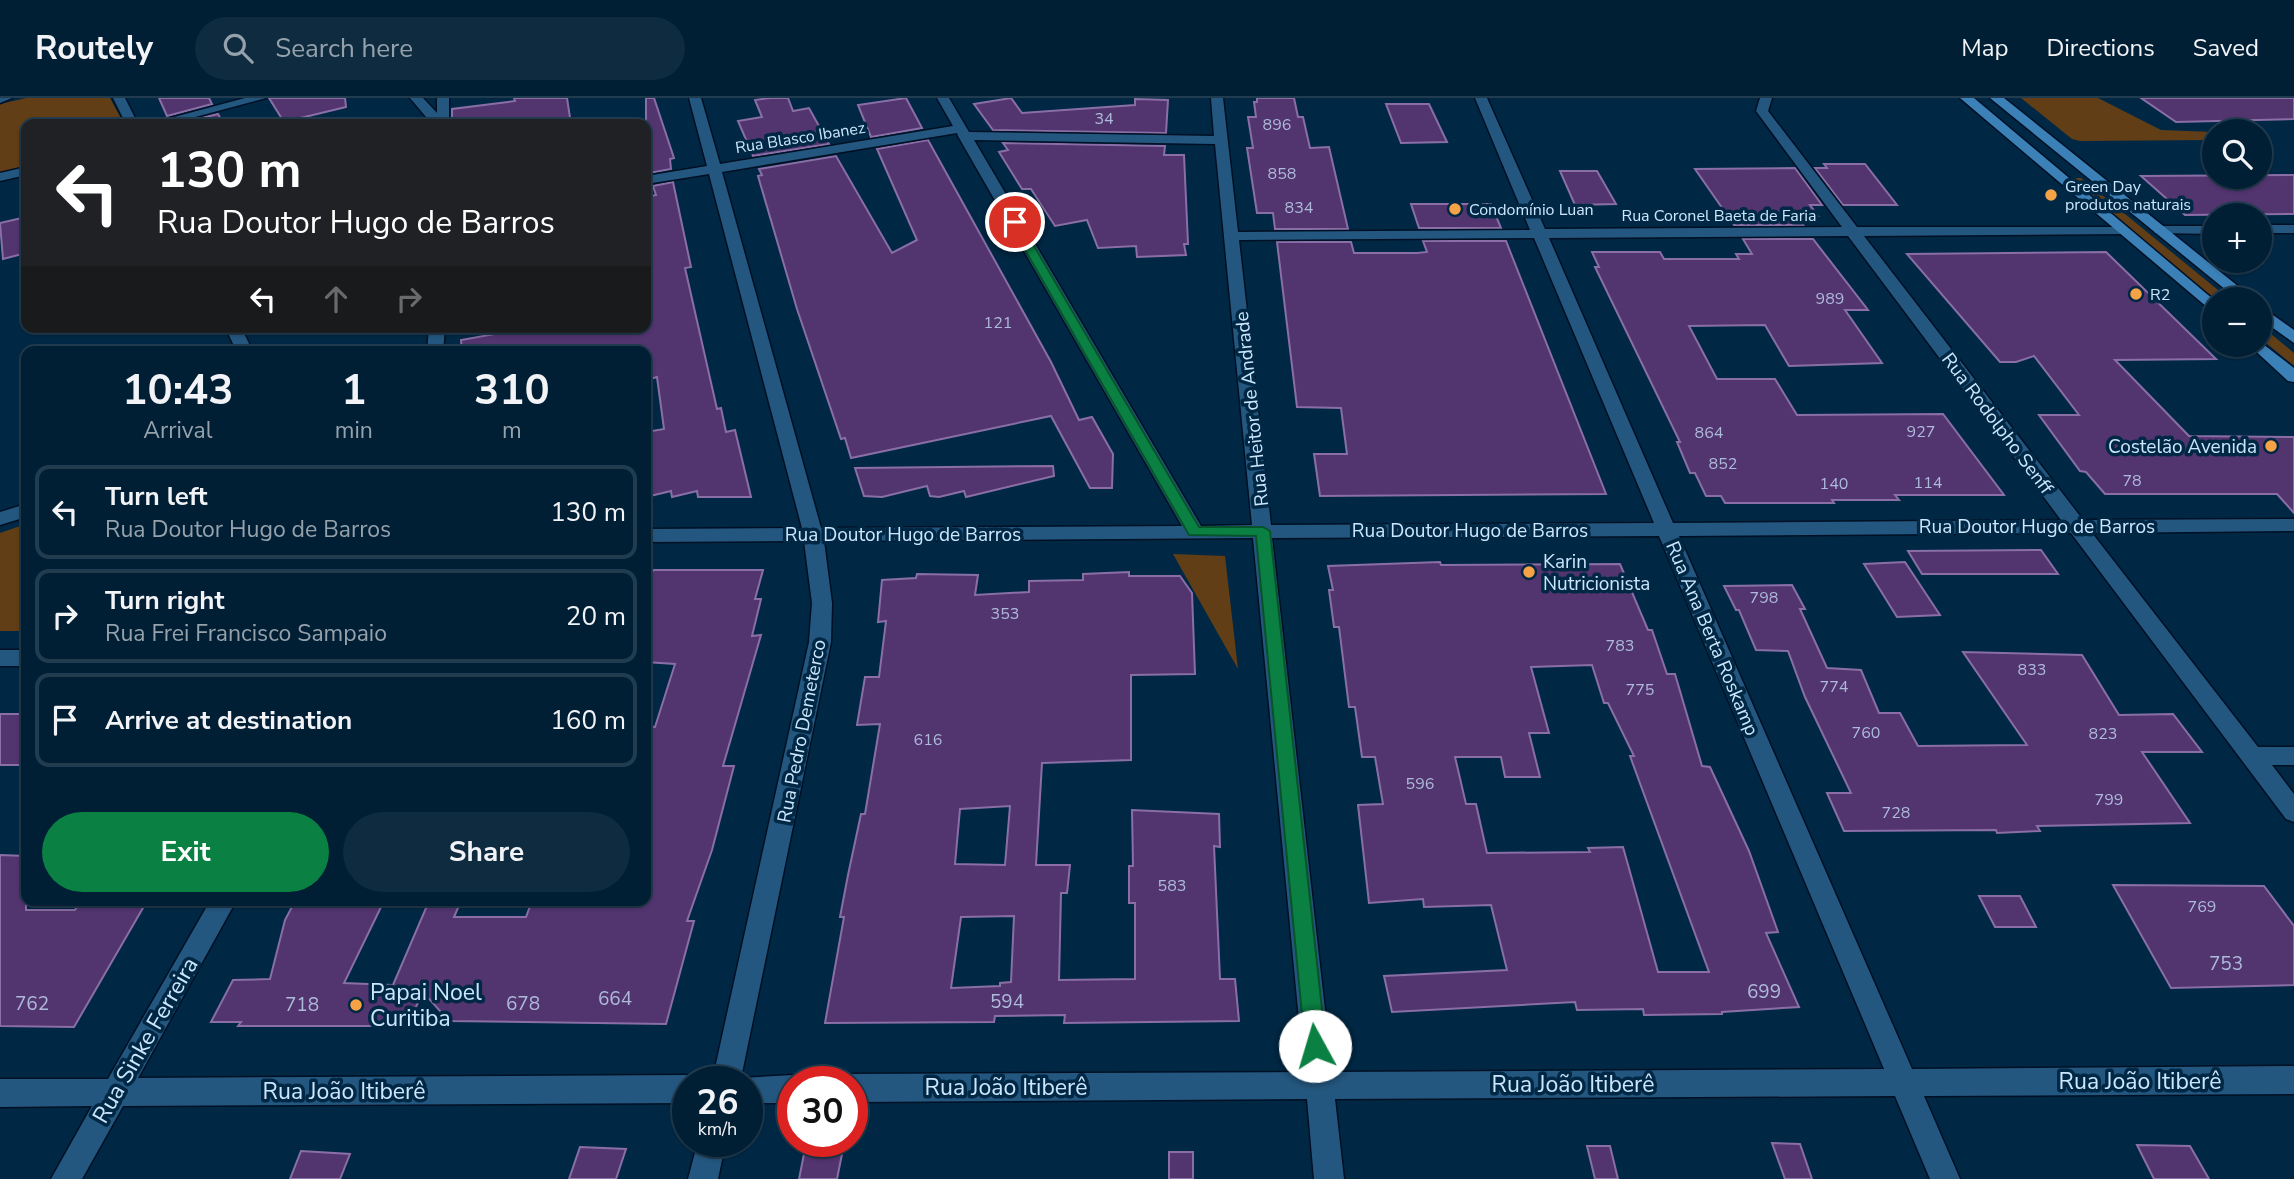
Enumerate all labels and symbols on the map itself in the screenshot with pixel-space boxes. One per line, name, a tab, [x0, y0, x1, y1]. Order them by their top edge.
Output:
house number: 34	[1094, 108, 1114, 130]
house number: 896	[1263, 114, 1291, 136]
street label: Rua Blasco Ibanez	[734, 117, 867, 159]
house number: 858	[1268, 163, 1296, 185]
place label: Green Day produtos naturais	[2065, 176, 2191, 216]
marker: Green Day produtos naturais	[2043, 187, 2059, 203]
pin	[985, 192, 1045, 252]
house number: 834	[1285, 197, 1314, 219]
place label: Condomínio Luan	[1469, 199, 1594, 221]
marker: Condomínio Luan	[1447, 201, 1463, 217]
street label: Rua Coronel Baeta de Faria	[1621, 205, 1817, 227]
place label: R2	[2150, 284, 2170, 306]
marker: R2	[2128, 286, 2144, 302]
house number: 989	[1816, 288, 1844, 310]
street label: Rua Heitor de Andrade	[1229, 310, 1275, 508]
house number: 121	[984, 312, 1012, 334]
street label: Rua Rodolpho Senff	[1935, 348, 2059, 500]
house number: 927	[1907, 421, 1935, 443]
house number: 864	[1695, 422, 1724, 444]
place label: Costelão Avenida	[2108, 434, 2257, 460]
marker: Costelão Avenida	[2263, 438, 2279, 454]
house number: 852	[1709, 453, 1737, 475]
house number: 78	[2122, 470, 2142, 492]
house number: 114	[1914, 472, 1943, 494]
house number: 140	[1820, 473, 1848, 495]
street label: Rua Doutor Hugo de Barros	[1919, 514, 2155, 540]
street label: Rua Doutor Hugo de Barros	[1352, 518, 1588, 544]
street label: Rua Doutor Hugo de Barros	[785, 522, 1021, 548]
street label: Rua Ana Berta Roskamp	[1659, 537, 1765, 740]
place label: Karin Nutricionista	[1543, 549, 1650, 597]
marker: Karin Nutricionista	[1521, 564, 1537, 580]
house number: 798	[1750, 587, 1778, 609]
house number: 353	[991, 603, 1019, 625]
house number: 783	[1606, 635, 1634, 657]
street label: Rua Pedro Demeterco	[771, 637, 833, 825]
house number: 833	[2018, 659, 2046, 681]
house number: 774	[1820, 676, 1849, 698]
house number: 775	[1626, 679, 1654, 701]
house number: 760	[1852, 722, 1880, 744]
house number: 823	[2089, 723, 2117, 745]
house number: 616	[914, 729, 942, 751]
house number: 596	[1406, 773, 1434, 795]
house number: 799	[2095, 789, 2123, 811]
house number: 728	[1882, 802, 1910, 824]
house number: 583	[1158, 875, 1186, 897]
house number: 769	[2188, 896, 2216, 918]
house number: 753	[2209, 951, 2243, 977]
street label: Rua Sinke Ferreira	[85, 952, 206, 1129]
place label: Papai Noel Curitiba	[370, 977, 482, 1034]
house number: 699	[1747, 979, 1781, 1005]
house number: 664	[598, 986, 632, 1012]
house number: 594	[990, 989, 1024, 1015]
house number: 762	[15, 991, 49, 1017]
house number: 678	[506, 991, 540, 1017]
house number: 718	[285, 992, 319, 1018]
marker: Papai Noel Curitiba	[348, 997, 364, 1013]
position arrow	[1278, 1009, 1352, 1083]
speed limit sign: 30	[777, 1066, 868, 1157]
street label: Rua João Itiberê	[2059, 1066, 2221, 1097]
street label: Rua João Itiberê	[1492, 1069, 1654, 1100]
street label: Rua João Itiberê	[925, 1072, 1087, 1103]
street label: Rua João Itiberê	[263, 1076, 425, 1107]

